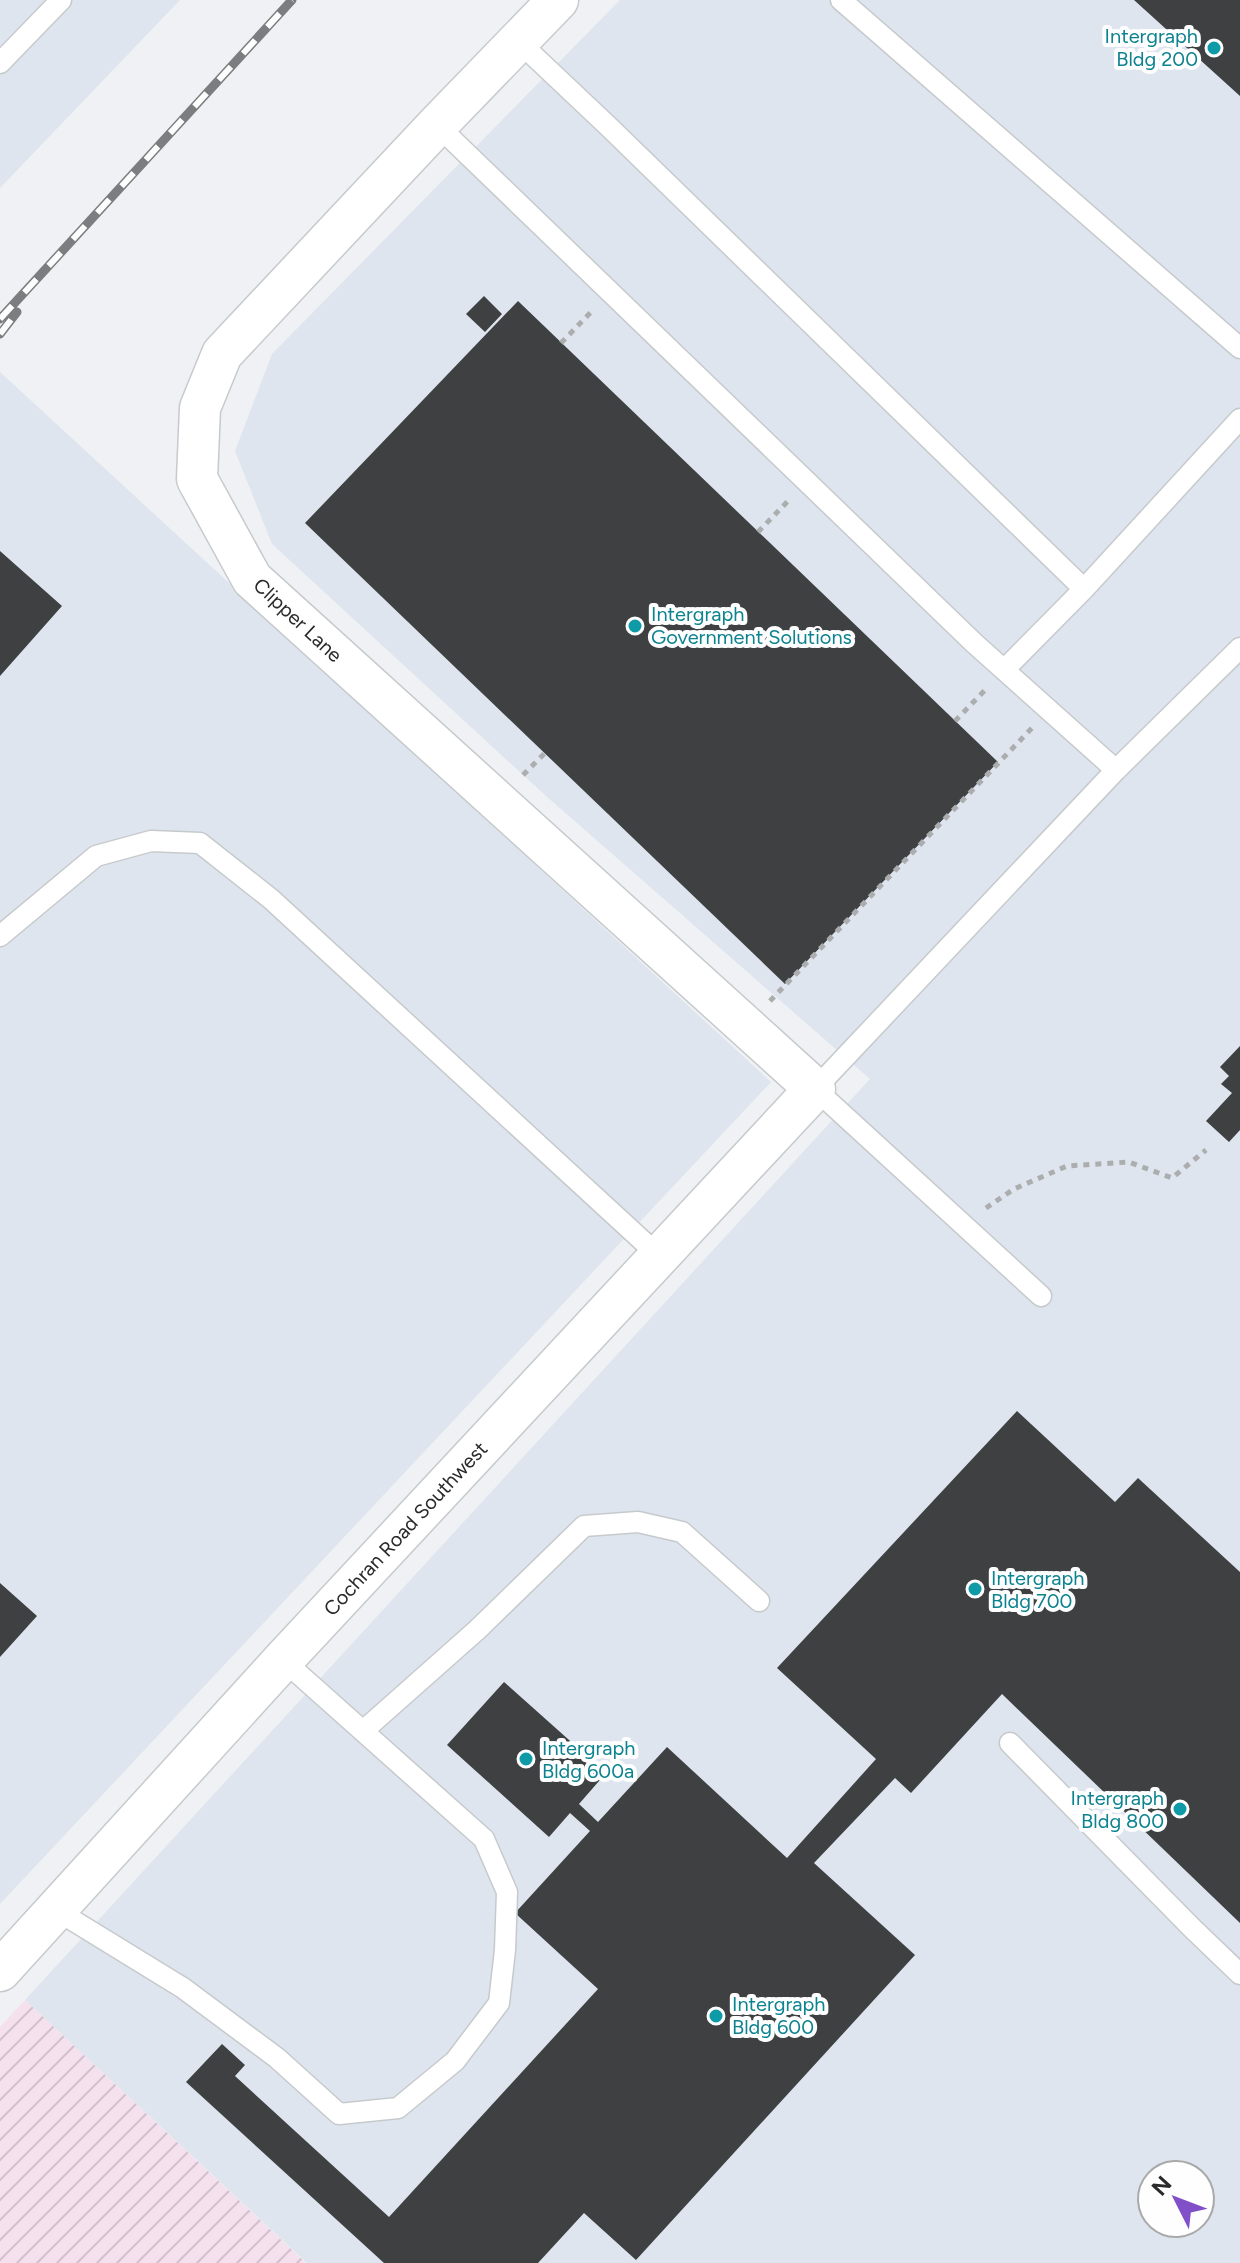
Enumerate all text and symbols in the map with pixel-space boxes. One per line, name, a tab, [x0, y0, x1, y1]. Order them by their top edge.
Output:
place label: Intergraph Bldg 200	[1105, 24, 1198, 71]
marker: Intergraph Bldg 200	[1205, 39, 1223, 57]
street label: Clipper Lane	[249, 573, 347, 667]
place label: Intergraph Government Solutions	[651, 602, 852, 649]
marker: Intergraph Government Solutions	[626, 617, 644, 635]
street label: Cochran Road Southwest	[319, 1437, 492, 1621]
place label: Intergraph Bldg 700	[991, 1566, 1084, 1613]
marker: Intergraph Bldg 700	[966, 1580, 984, 1598]
place label: Intergraph Bldg 600a	[542, 1736, 635, 1783]
marker: Intergraph Bldg 600a	[517, 1750, 535, 1768]
place label: Intergraph Bldg 800	[1071, 1786, 1164, 1833]
marker: Intergraph Bldg 800	[1171, 1800, 1189, 1818]
place label: Intergraph Bldg 600	[732, 1992, 825, 2039]
marker: Intergraph Bldg 600	[707, 2007, 725, 2025]
north arrow	[1136, 2159, 1216, 2239]
text: N	[1146, 2171, 1177, 2201]

